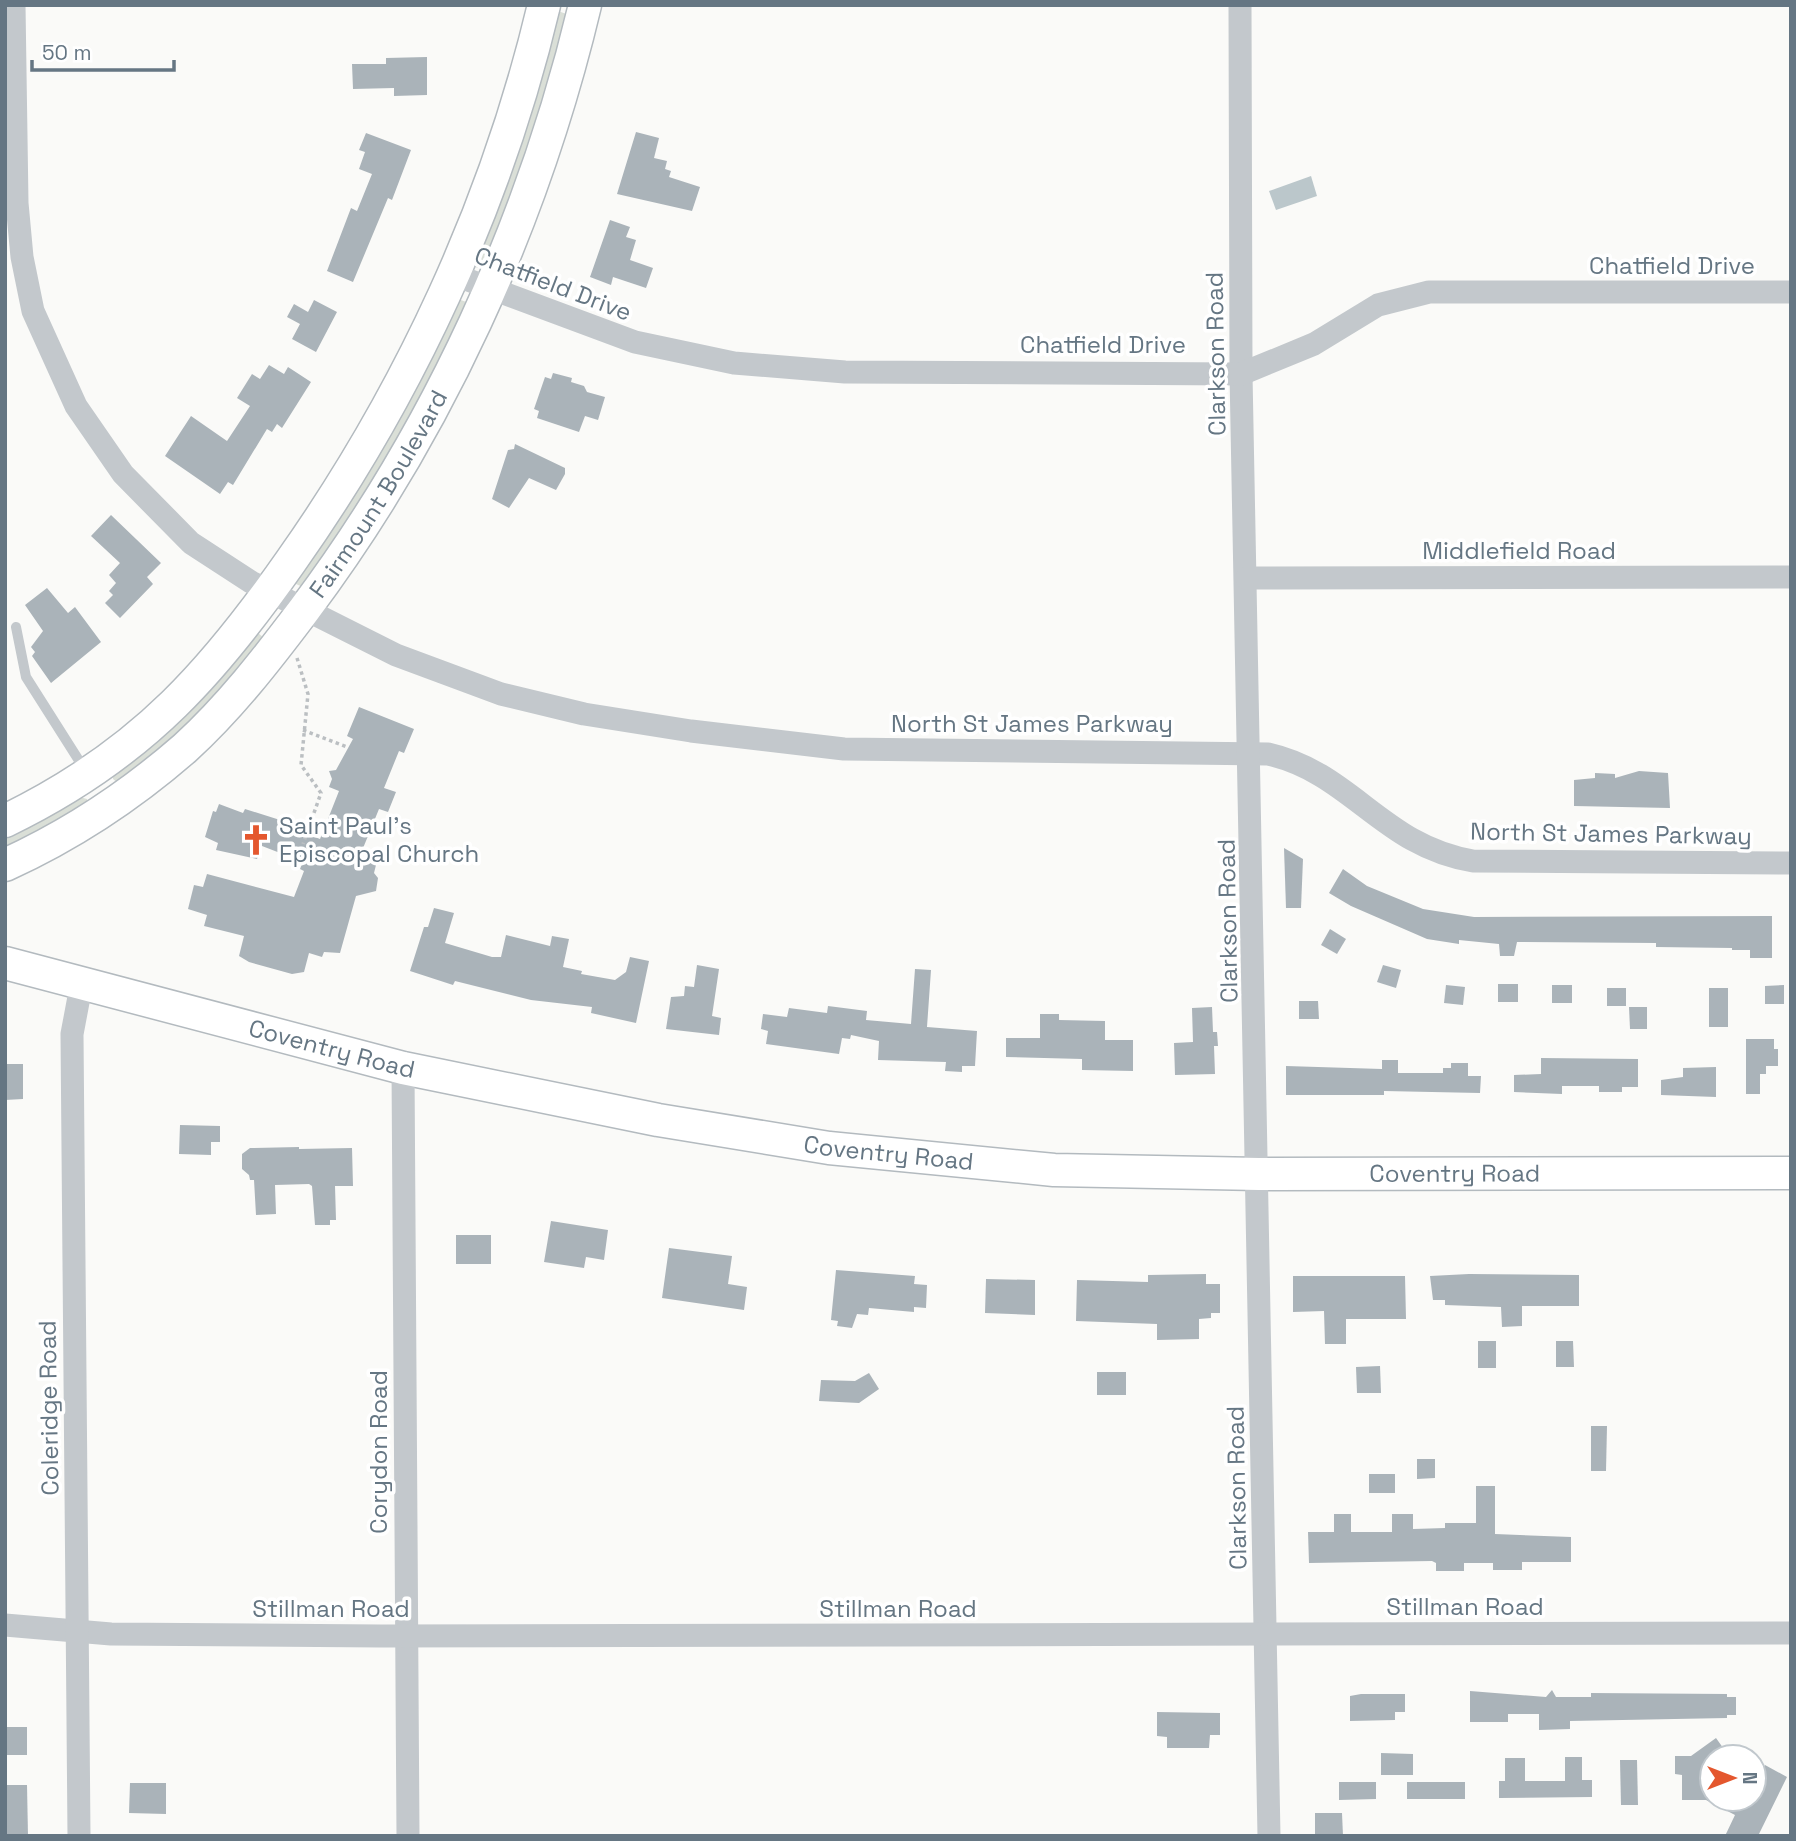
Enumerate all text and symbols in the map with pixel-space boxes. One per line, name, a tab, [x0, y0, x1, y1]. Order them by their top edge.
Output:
scale bar	[32, 28, 173, 72]
text: 50 m	[42, 39, 92, 66]
street label: Chatfield Drive	[470, 239, 636, 328]
street label: Chatfield Drive	[1589, 250, 1755, 281]
street label: Clarkson Road	[1199, 272, 1232, 436]
street label: Chatfield Drive	[1020, 329, 1186, 360]
street label: Fairmount Boulevard	[302, 385, 454, 604]
street label: Middlefield Road	[1422, 535, 1616, 566]
street label: North St James Parkway	[891, 708, 1173, 739]
place label: Saint Paul's Episcopal Church	[279, 810, 479, 869]
street label: North St James Parkway	[1470, 816, 1752, 851]
church icon: Saint Paul's Episcopal Church	[239, 823, 273, 857]
street label: Clarkson Road	[1211, 839, 1244, 1003]
street label: Coventry Road	[245, 1012, 418, 1085]
street label: Coventry Road	[801, 1128, 975, 1177]
street label: Coventry Road	[1369, 1157, 1540, 1189]
street label: Coleridge Road	[31, 1320, 66, 1496]
street label: Corydon Road	[363, 1370, 394, 1534]
street label: Clarkson Road	[1220, 1406, 1253, 1570]
street label: Stillman Road	[1386, 1591, 1544, 1622]
street label: Stillman Road	[252, 1593, 410, 1624]
street label: Stillman Road	[819, 1593, 977, 1624]
north arrow	[1698, 1743, 1768, 1813]
text: N	[1737, 1772, 1762, 1784]

